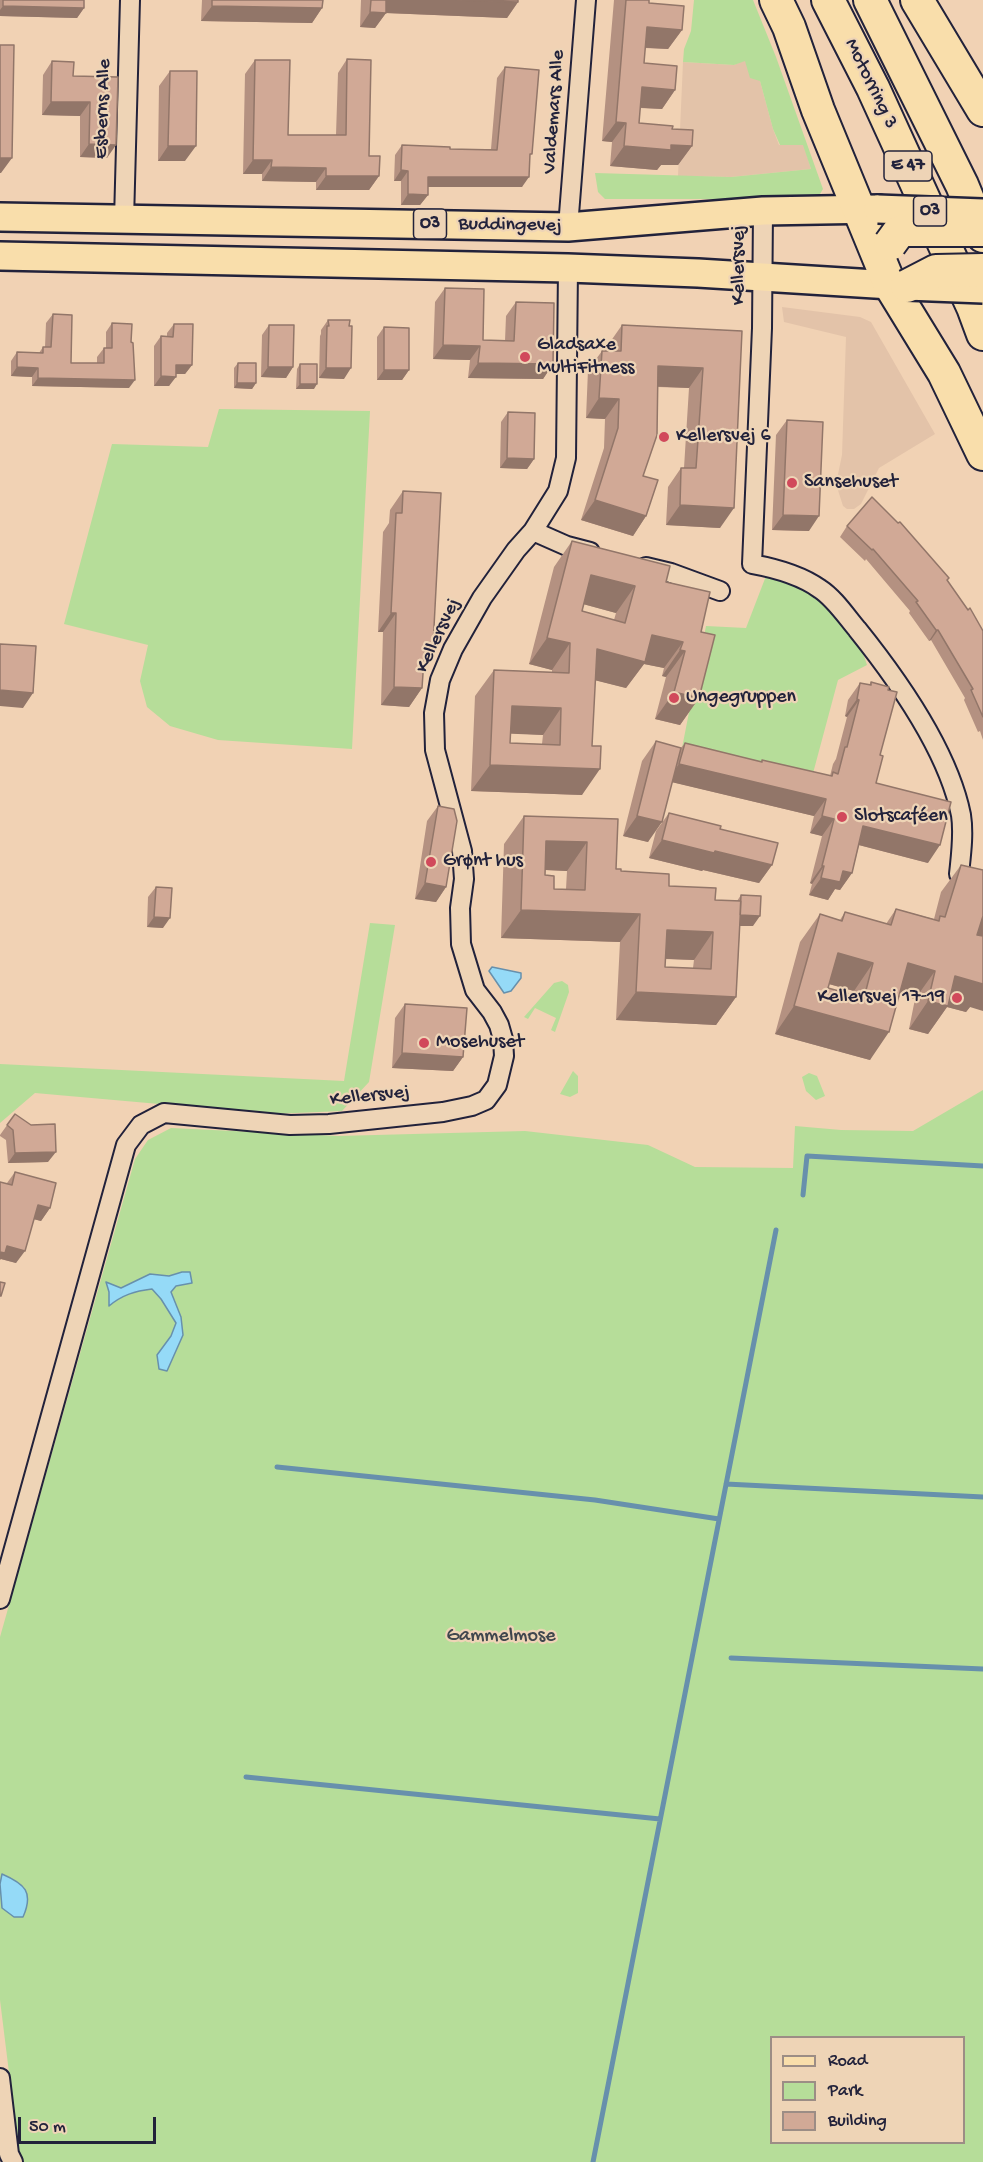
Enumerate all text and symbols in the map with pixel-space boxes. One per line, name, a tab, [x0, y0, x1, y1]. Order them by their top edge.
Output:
street label: Motorring 3	[838, 35, 902, 133]
street label: Valdemars Alle	[539, 49, 571, 175]
street label: Esberns Alle	[90, 58, 118, 160]
road number: E 47	[884, 151, 932, 181]
road number: O3	[914, 196, 946, 226]
road number: O3	[414, 209, 446, 239]
street label: Buddingevej	[458, 213, 562, 239]
street label: Kellersvej	[728, 225, 752, 305]
place label: Gladsaxe MultiFitness	[537, 334, 634, 381]
marker: Gladsaxe MultiFitness	[518, 350, 532, 364]
place label: Kellersvej 6	[676, 425, 771, 449]
marker: Kellersvej 6	[657, 430, 671, 444]
place label: Sansehuset	[804, 471, 898, 495]
marker: Sansehuset	[785, 476, 799, 490]
street label: Kellersvej	[411, 595, 467, 677]
place label: Ungegruppen	[686, 686, 796, 710]
marker: Ungegruppen	[667, 691, 681, 705]
place label: Slotscaféen	[854, 805, 948, 829]
marker: Slotscaféen	[835, 810, 849, 824]
place label: Grønt hus	[443, 850, 523, 874]
marker: Grønt hus	[424, 855, 438, 869]
place label: Kellersvej 17-19	[818, 986, 945, 1010]
marker: Kellersvej 17-19	[950, 991, 964, 1005]
place label: Mosehuset	[436, 1031, 524, 1055]
marker: Mosehuset	[417, 1036, 431, 1050]
street label: Kellersvej	[329, 1081, 411, 1113]
park label: Gammelmose	[446, 1625, 556, 1649]
legend	[770, 2036, 965, 2144]
text: Road	[828, 2051, 867, 2072]
text: Park	[828, 2081, 862, 2102]
scale bar	[21, 2105, 159, 2143]
text: Building	[828, 2111, 887, 2132]
text: 50 m	[29, 2117, 66, 2138]

